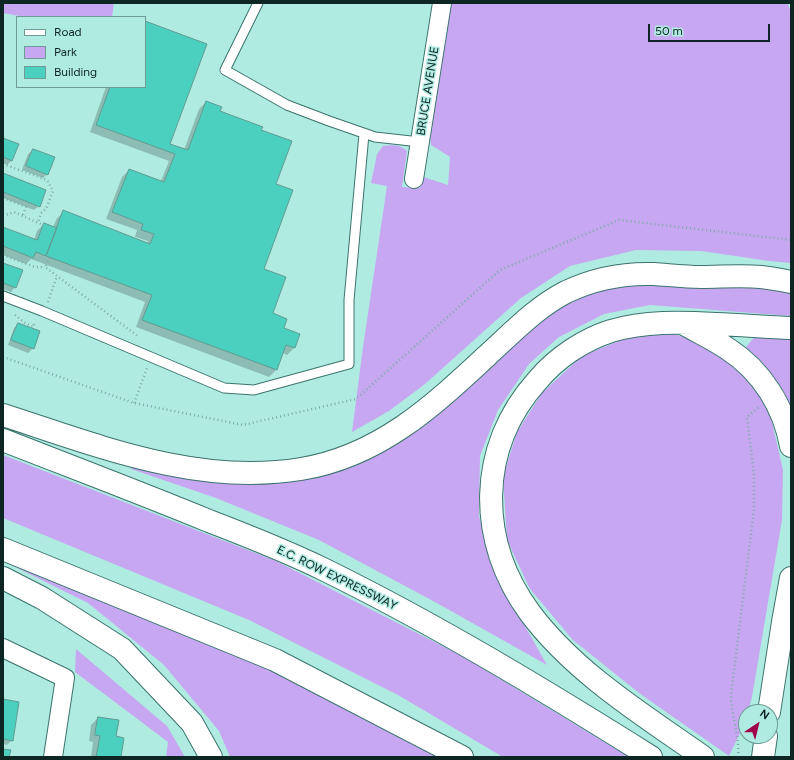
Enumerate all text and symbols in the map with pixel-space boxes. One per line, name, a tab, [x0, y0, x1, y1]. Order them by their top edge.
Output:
legend	[16, 16, 146, 88]
scale bar	[650, 16, 772, 42]
text: 50 m	[655, 24, 683, 38]
text: Road	[54, 25, 82, 39]
text: Park	[54, 45, 77, 59]
street label: BRUCE AVENUE	[414, 45, 442, 137]
text: Building	[54, 65, 97, 79]
street label: E.C. ROW EXPRESSWAY	[274, 543, 400, 613]
north arrow	[738, 704, 778, 744]
text: N	[757, 707, 772, 722]

